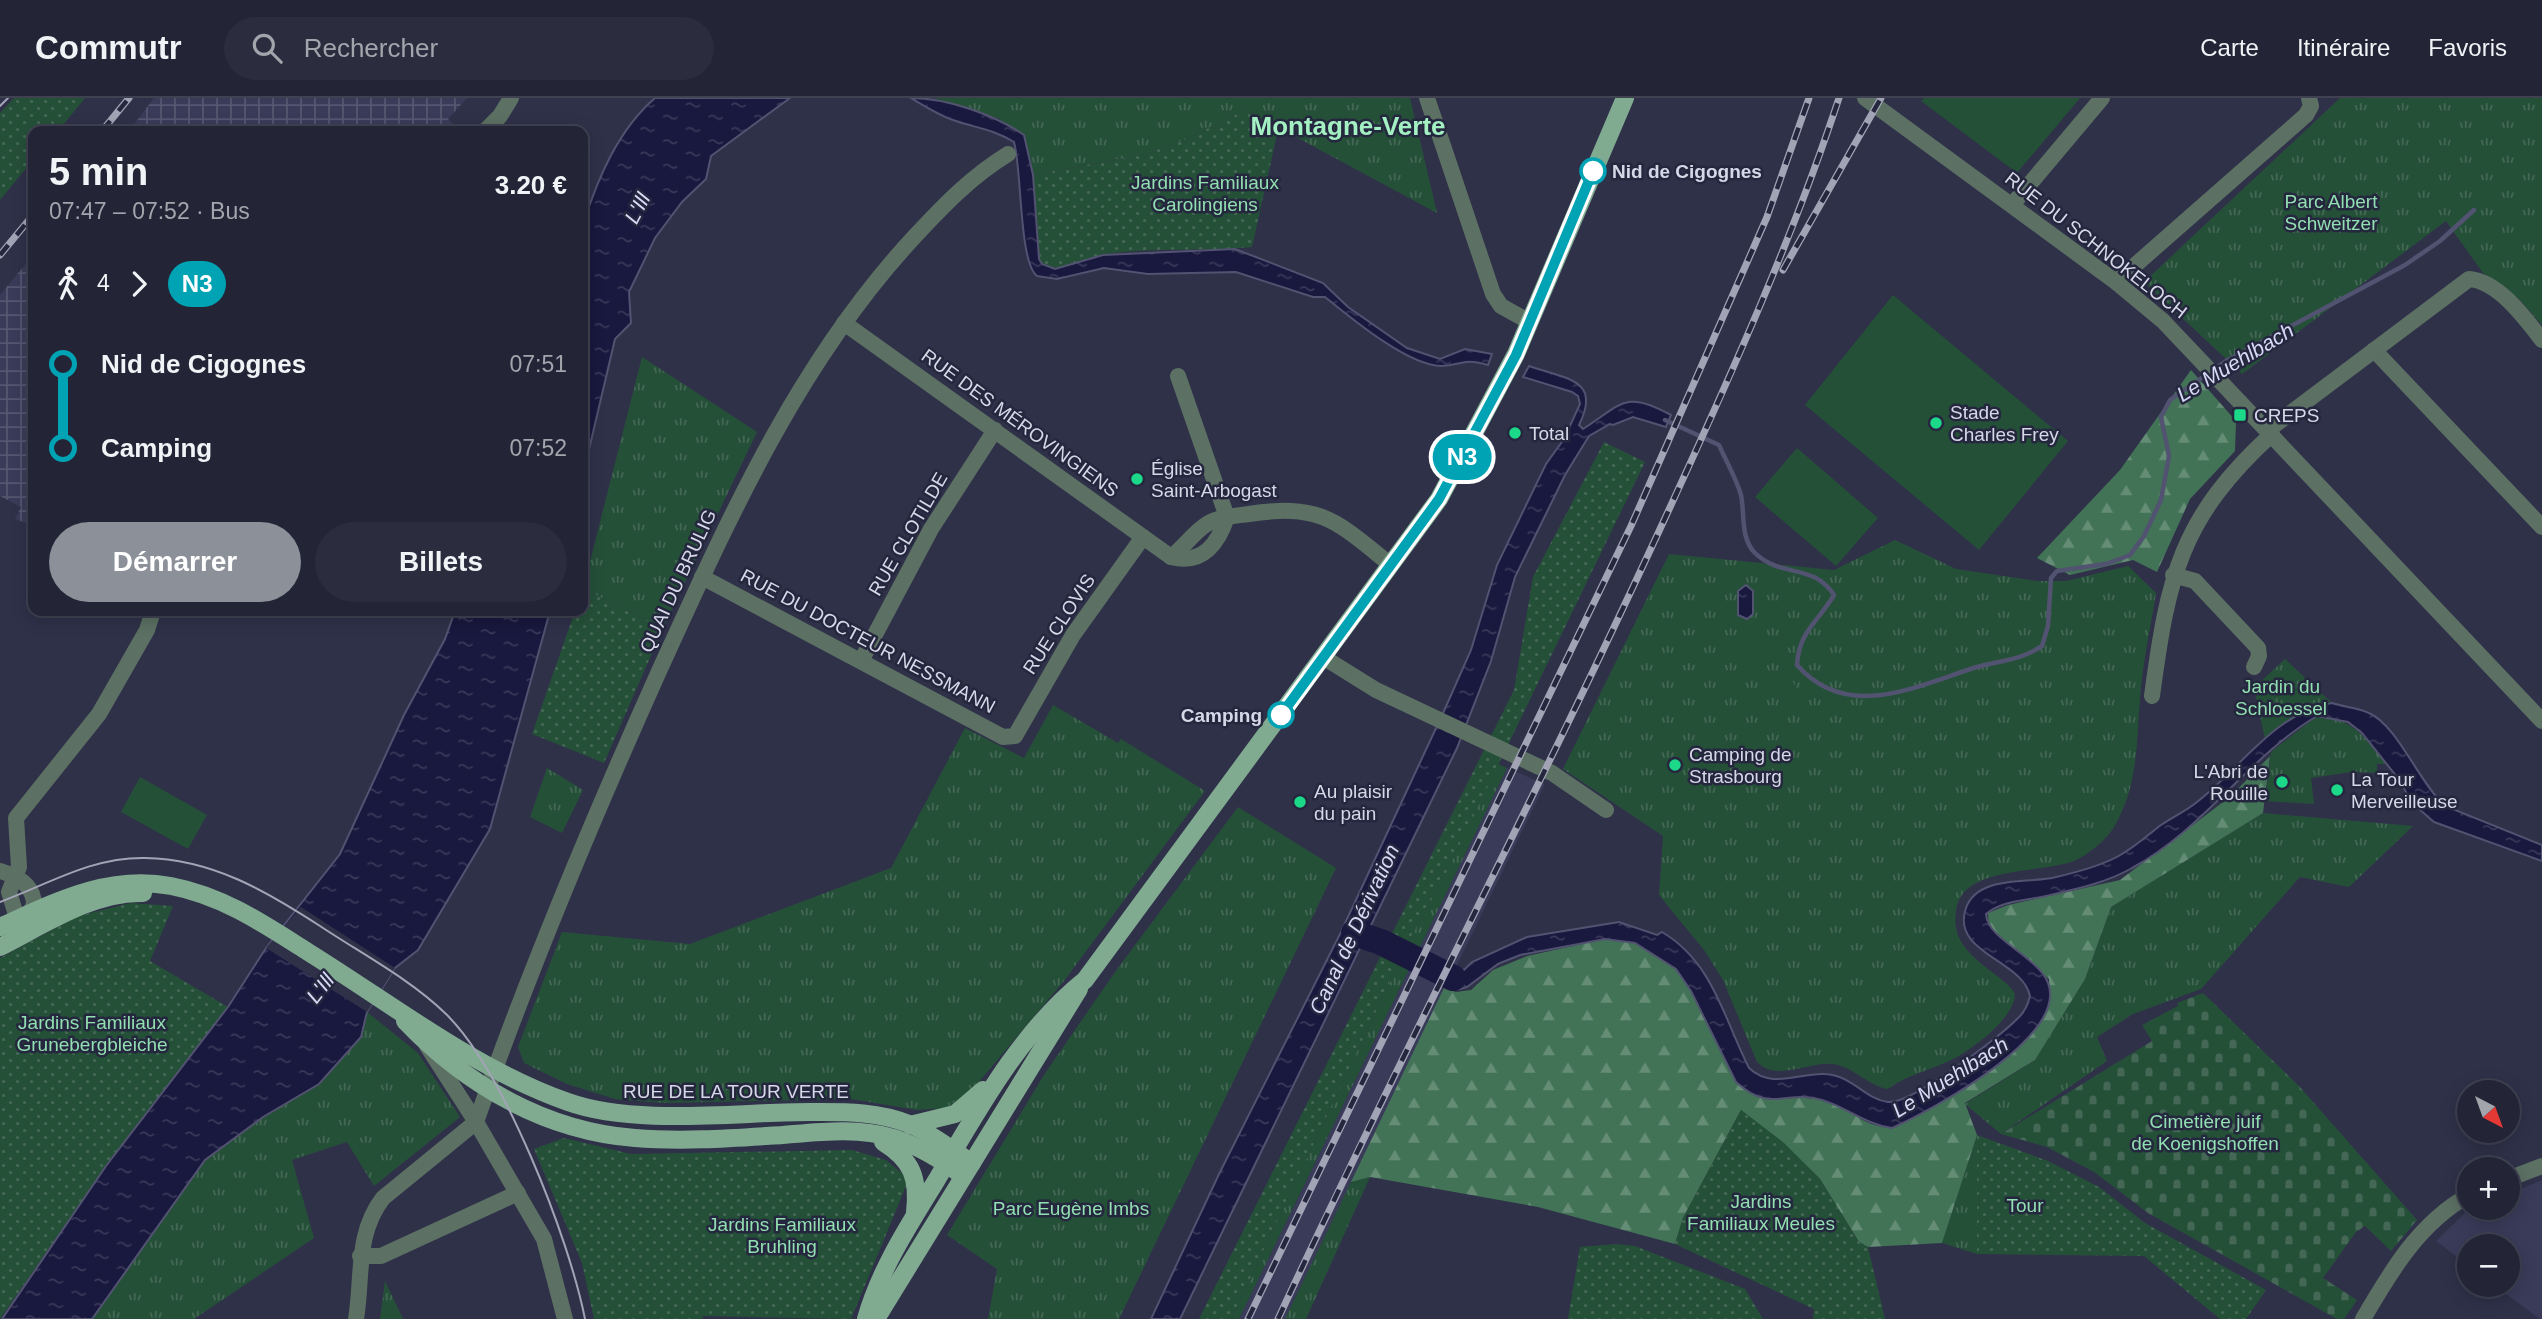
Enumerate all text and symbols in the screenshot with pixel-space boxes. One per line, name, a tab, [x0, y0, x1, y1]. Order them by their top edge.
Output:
search box	[224, 17, 714, 80]
text: Commutr	[35, 29, 182, 66]
icon: search	[248, 29, 286, 67]
text: Rechercher	[304, 33, 438, 63]
text: Carte	[2200, 34, 2259, 61]
text: Itinéraire	[2297, 34, 2390, 61]
text: Favoris	[2428, 34, 2507, 61]
district label: Montagne-Verte	[1250, 111, 1446, 141]
text: 5 min	[49, 151, 148, 193]
marker: Nid de Cigognes	[1580, 158, 1606, 184]
place label: Nid de Cigognes	[1612, 161, 1762, 182]
street label: RUE DU SCHNOKELOCH	[2001, 168, 2191, 322]
text: 3.20 €	[495, 170, 567, 200]
park label: Jardins Familiaux Carolingiens	[1131, 172, 1279, 215]
water label: L'Ill	[620, 188, 655, 227]
park label: Parc Albert Schweitzer	[2285, 191, 2378, 234]
text: 07:47 – 07:52 · Bus	[49, 198, 250, 224]
icon: walk	[49, 265, 87, 303]
icon: forward	[120, 265, 158, 303]
text: 4	[97, 270, 110, 296]
text: N3	[182, 270, 212, 297]
water label: Le Muehlbach	[2173, 318, 2297, 406]
street label: RUE DES MÉROVINGIENS	[918, 345, 1122, 501]
text: Nid de Cigognes	[101, 349, 306, 379]
text: 07:51	[509, 351, 567, 377]
place label: Stade Charles Frey	[1950, 402, 2059, 445]
place label: CREPS	[2254, 405, 2319, 426]
marker: CREPS	[2232, 407, 2248, 423]
marker: Stade Charles Frey	[1928, 415, 1944, 431]
place label: Total	[1529, 423, 1569, 444]
marker: Total	[1507, 425, 1523, 441]
text: Camping	[101, 433, 212, 463]
line badge: N3	[1430, 434, 1494, 480]
text: 07:52	[509, 435, 567, 461]
text: N3	[1447, 443, 1477, 470]
place label: Église Saint-Arbogast	[1151, 458, 1277, 501]
street label: RUE CLOTILDE	[864, 469, 952, 599]
marker: Église Saint-Arbogast	[1129, 471, 1145, 487]
street label: QUAI DU BRULIG	[636, 506, 720, 656]
button: Démarrer	[49, 522, 301, 602]
button: Billets	[315, 522, 567, 602]
street label: RUE DU DOCTEUR NESSMANN	[737, 565, 999, 717]
street label: RUE CLOVIS	[1019, 570, 1099, 678]
park label: Jardin du Schloessel	[2235, 676, 2327, 719]
marker: Camping	[1268, 702, 1294, 728]
place label: Camping	[1181, 705, 1262, 726]
place label: Camping de Strasbourg	[1689, 744, 1791, 787]
marker: Camping de Strasbourg	[1667, 757, 1683, 773]
place label: L'Abri de Rouille	[2194, 761, 2268, 804]
place label: La Tour Merveilleuse	[2351, 769, 2458, 812]
marker: L'Abri de Rouille	[2274, 774, 2290, 790]
place label: Au plaisir du pain	[1314, 781, 1393, 824]
marker: La Tour Merveilleuse	[2329, 782, 2345, 798]
marker: Au plaisir du pain	[1292, 794, 1308, 810]
water label: Canal de Dérivation	[1305, 841, 1403, 1017]
water label: L'Ill	[301, 968, 339, 1007]
park label: Jardins Familiaux Grunebergbleiche	[16, 1012, 168, 1055]
water label: Le Muehlbach	[1888, 1032, 2012, 1122]
north arrow	[2457, 1080, 2520, 1143]
map controls	[2457, 1080, 2520, 1297]
street label: RUE DE LA TOUR VERTE	[623, 1081, 849, 1102]
park label: Cimetière juif de Koenigshoffen	[2131, 1111, 2279, 1154]
button: +	[2457, 1157, 2520, 1220]
park label: Jardins Familiaux Meules	[1687, 1191, 1835, 1234]
park label: Tour	[2007, 1195, 2044, 1216]
park label: Parc Eugène Imbs	[993, 1198, 1149, 1219]
park label: Jardins Familiaux Bruhling	[708, 1214, 856, 1257]
button: −	[2457, 1234, 2520, 1297]

